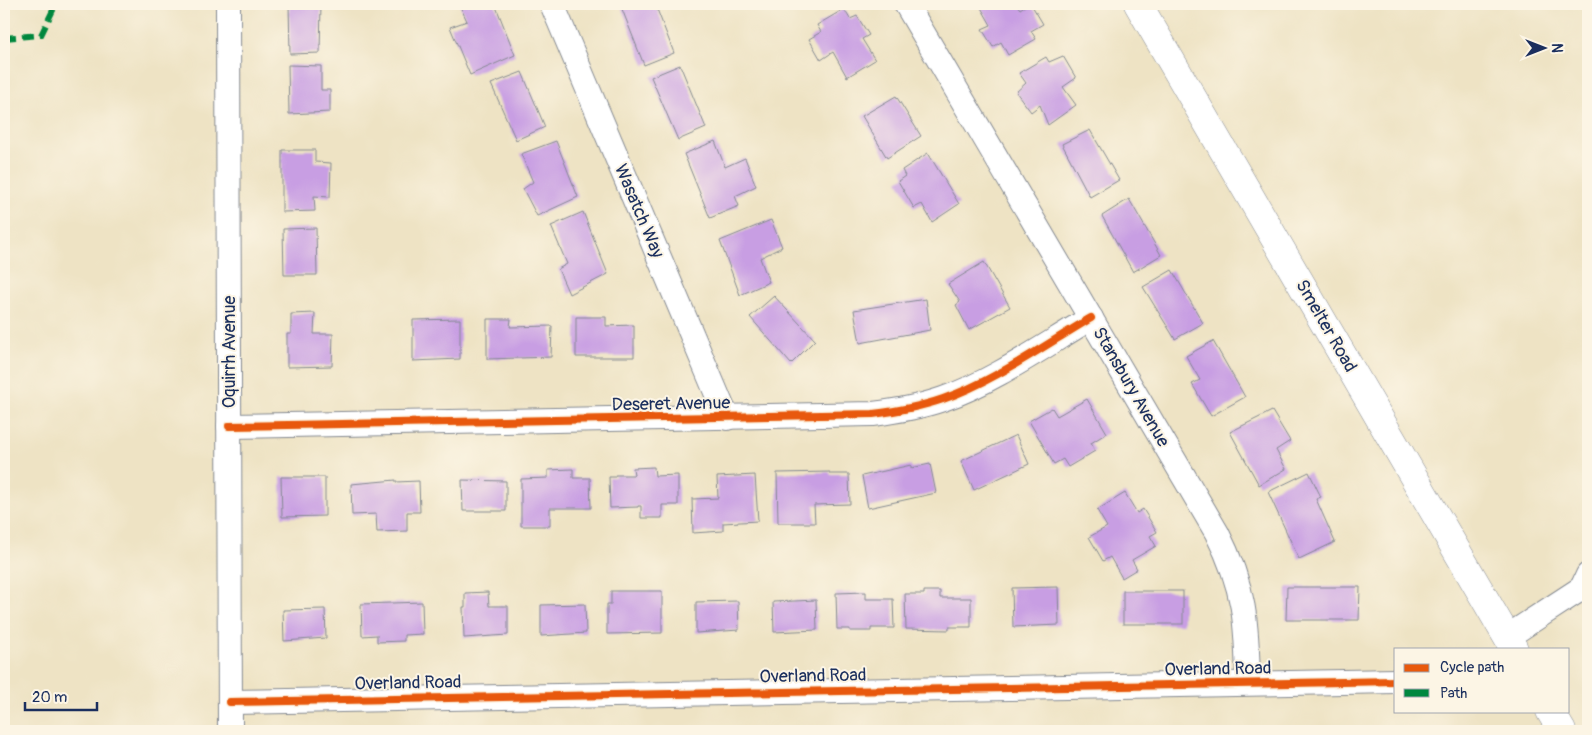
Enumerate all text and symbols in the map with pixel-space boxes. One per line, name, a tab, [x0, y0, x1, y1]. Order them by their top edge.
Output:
north arrow	[1520, 22, 1570, 72]
text: N	[1548, 43, 1565, 53]
street label: Wasatch Way	[609, 161, 669, 262]
street label: Smelter Road	[1290, 275, 1362, 377]
street label: Oquirrh Avenue	[218, 296, 241, 408]
street label: Stansbury Avenue	[1087, 323, 1175, 451]
street label: Deseret Avenue	[612, 391, 731, 417]
legend	[1394, 648, 1570, 712]
street label: Overland Road	[1164, 657, 1272, 681]
text: Cycle path	[1440, 658, 1504, 677]
street label: Overland Road	[759, 664, 867, 688]
street label: Overland Road	[354, 671, 462, 695]
scale bar	[25, 680, 98, 712]
text: Path	[1440, 684, 1467, 703]
text: 20 m	[32, 688, 67, 707]

